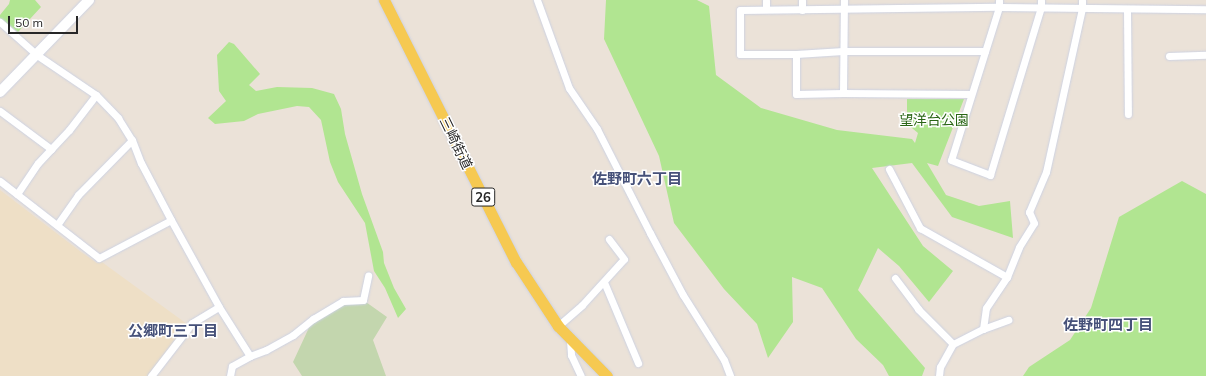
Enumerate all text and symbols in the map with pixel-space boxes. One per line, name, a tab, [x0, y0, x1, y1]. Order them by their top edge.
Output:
scale bar	[10, 8, 80, 34]
text: 50 m	[15, 15, 43, 30]
park label: 望洋台公園	[899, 112, 969, 128]
street label: 三崎街道	[436, 114, 476, 172]
district label: 佐野町六丁目	[592, 170, 682, 188]
road number: 26	[471, 186, 495, 208]
district label: 佐野町四丁目	[1063, 316, 1153, 334]
district label: 公郷町三丁目	[128, 322, 218, 340]

